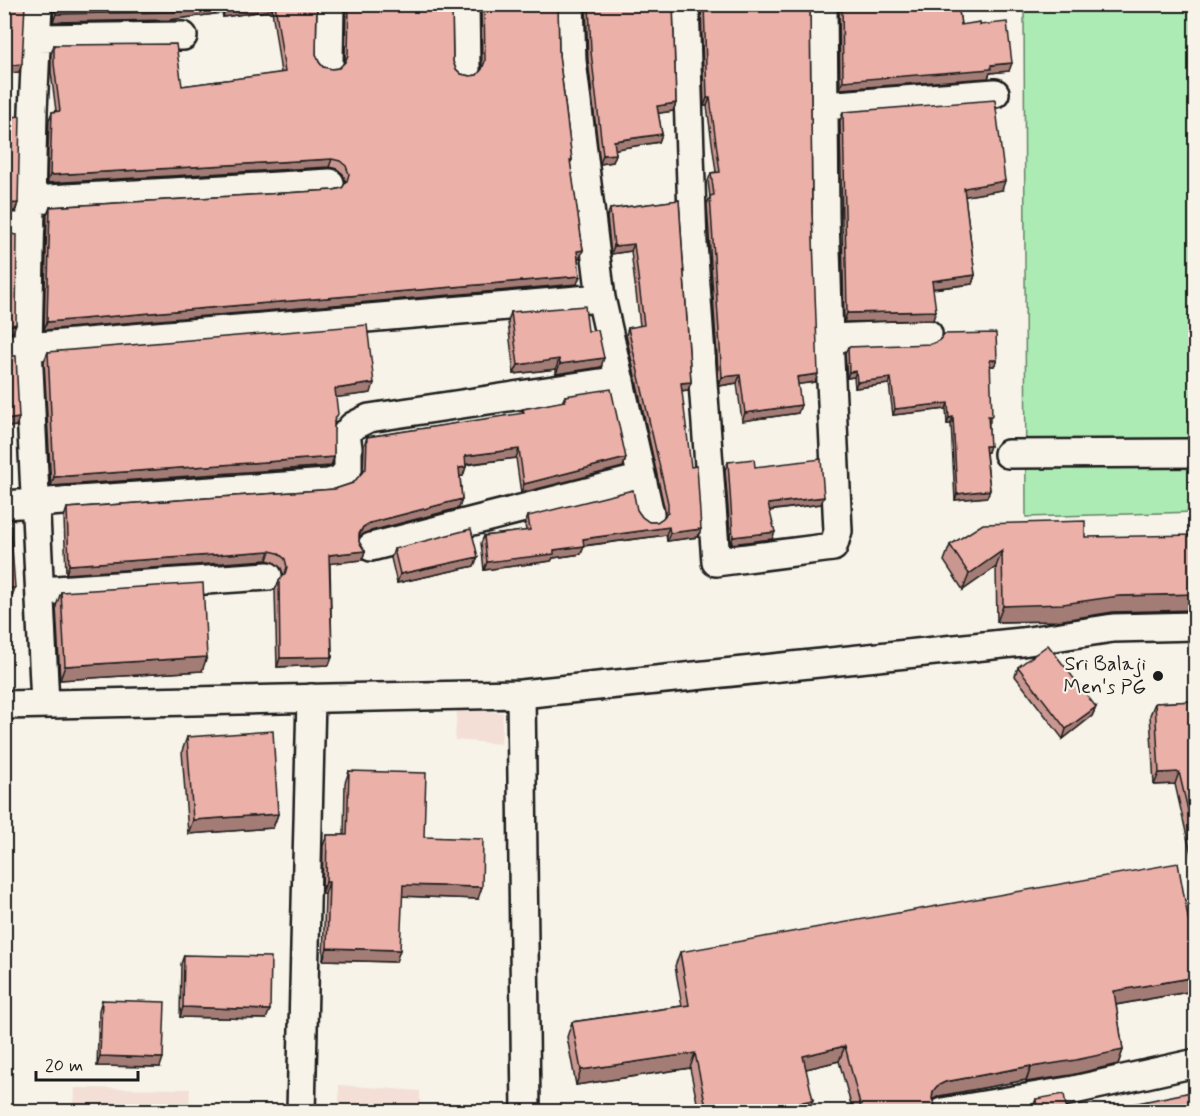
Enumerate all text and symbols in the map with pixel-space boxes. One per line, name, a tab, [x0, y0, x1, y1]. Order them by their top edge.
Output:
place label: Sri Balaji Men's PG	[1064, 651, 1146, 701]
marker: Sri Balaji Men's PG	[1151, 669, 1165, 683]
scale bar	[36, 1044, 138, 1082]
text: 20 m	[45, 1054, 83, 1078]

